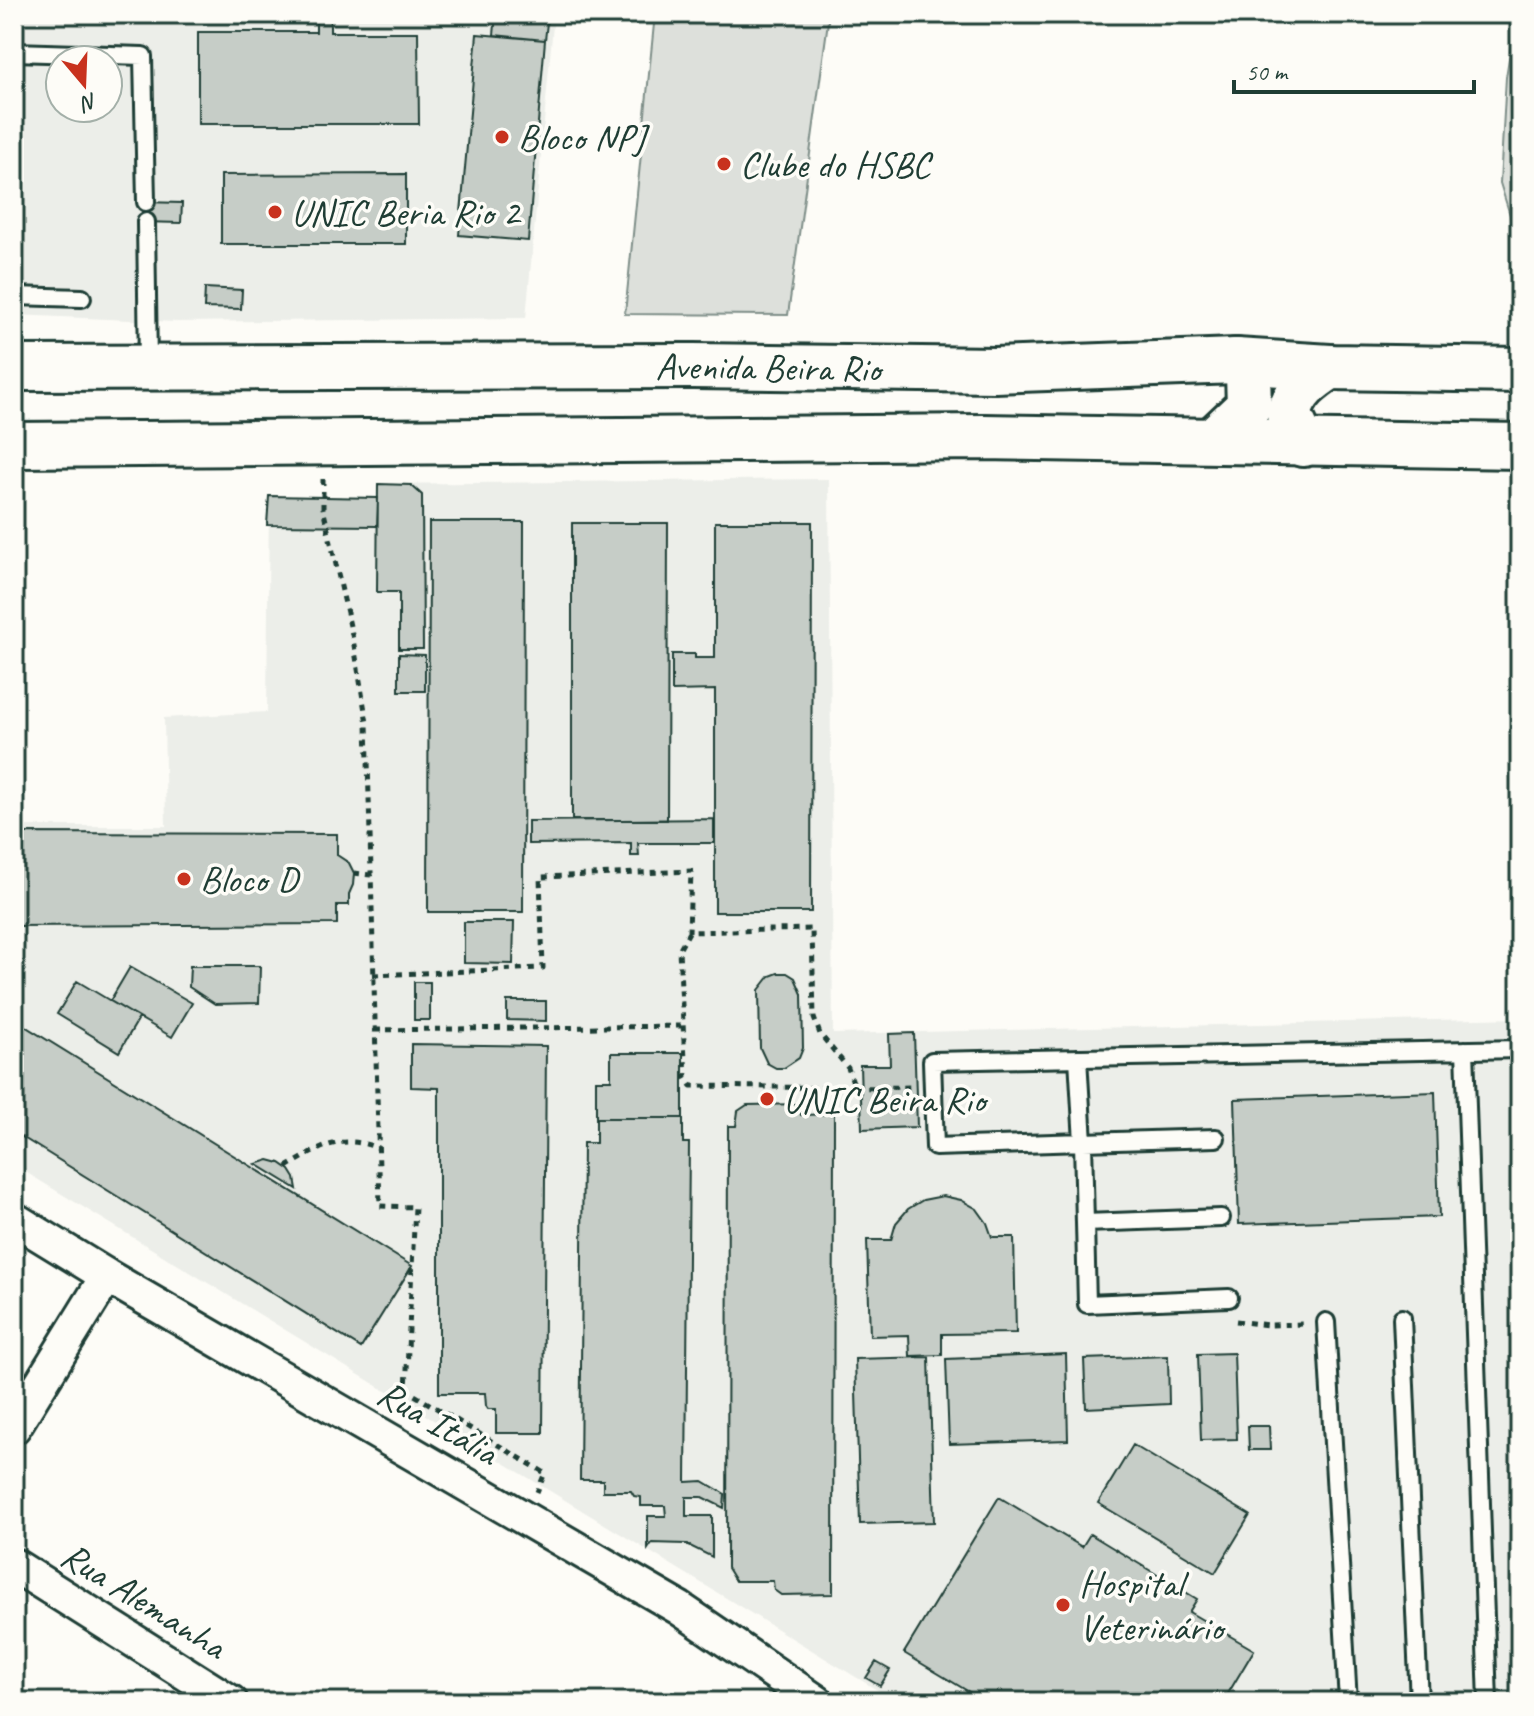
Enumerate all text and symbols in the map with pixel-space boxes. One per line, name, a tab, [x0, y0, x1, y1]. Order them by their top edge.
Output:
north arrow	[44, 44, 124, 124]
scale bar	[1234, 44, 1474, 94]
text: 50 m	[1246, 57, 1289, 87]
text: N	[76, 87, 101, 119]
place label: Bloco NPJ	[518, 114, 650, 161]
marker: Bloco NPJ	[493, 128, 511, 146]
place label: Clube do HSBC	[740, 141, 934, 188]
marker: Clube do HSBC	[715, 155, 733, 173]
place label: UNIC Beria Rio 2	[291, 189, 522, 236]
marker: UNIC Beria Rio 2	[266, 203, 284, 221]
street label: Avenida Beira Rio	[655, 343, 884, 393]
place label: Bloco D	[200, 856, 301, 903]
marker: Bloco D	[175, 870, 193, 888]
place label: UNIC Beira Rio	[783, 1076, 989, 1123]
marker: UNIC Beira Rio	[758, 1090, 776, 1108]
street label: Rua Itália	[369, 1369, 509, 1477]
street label: Rua Alemanha	[53, 1531, 237, 1671]
place label: Hospital Veterinário	[1079, 1560, 1226, 1651]
marker: Hospital Veterinário	[1054, 1596, 1072, 1614]

